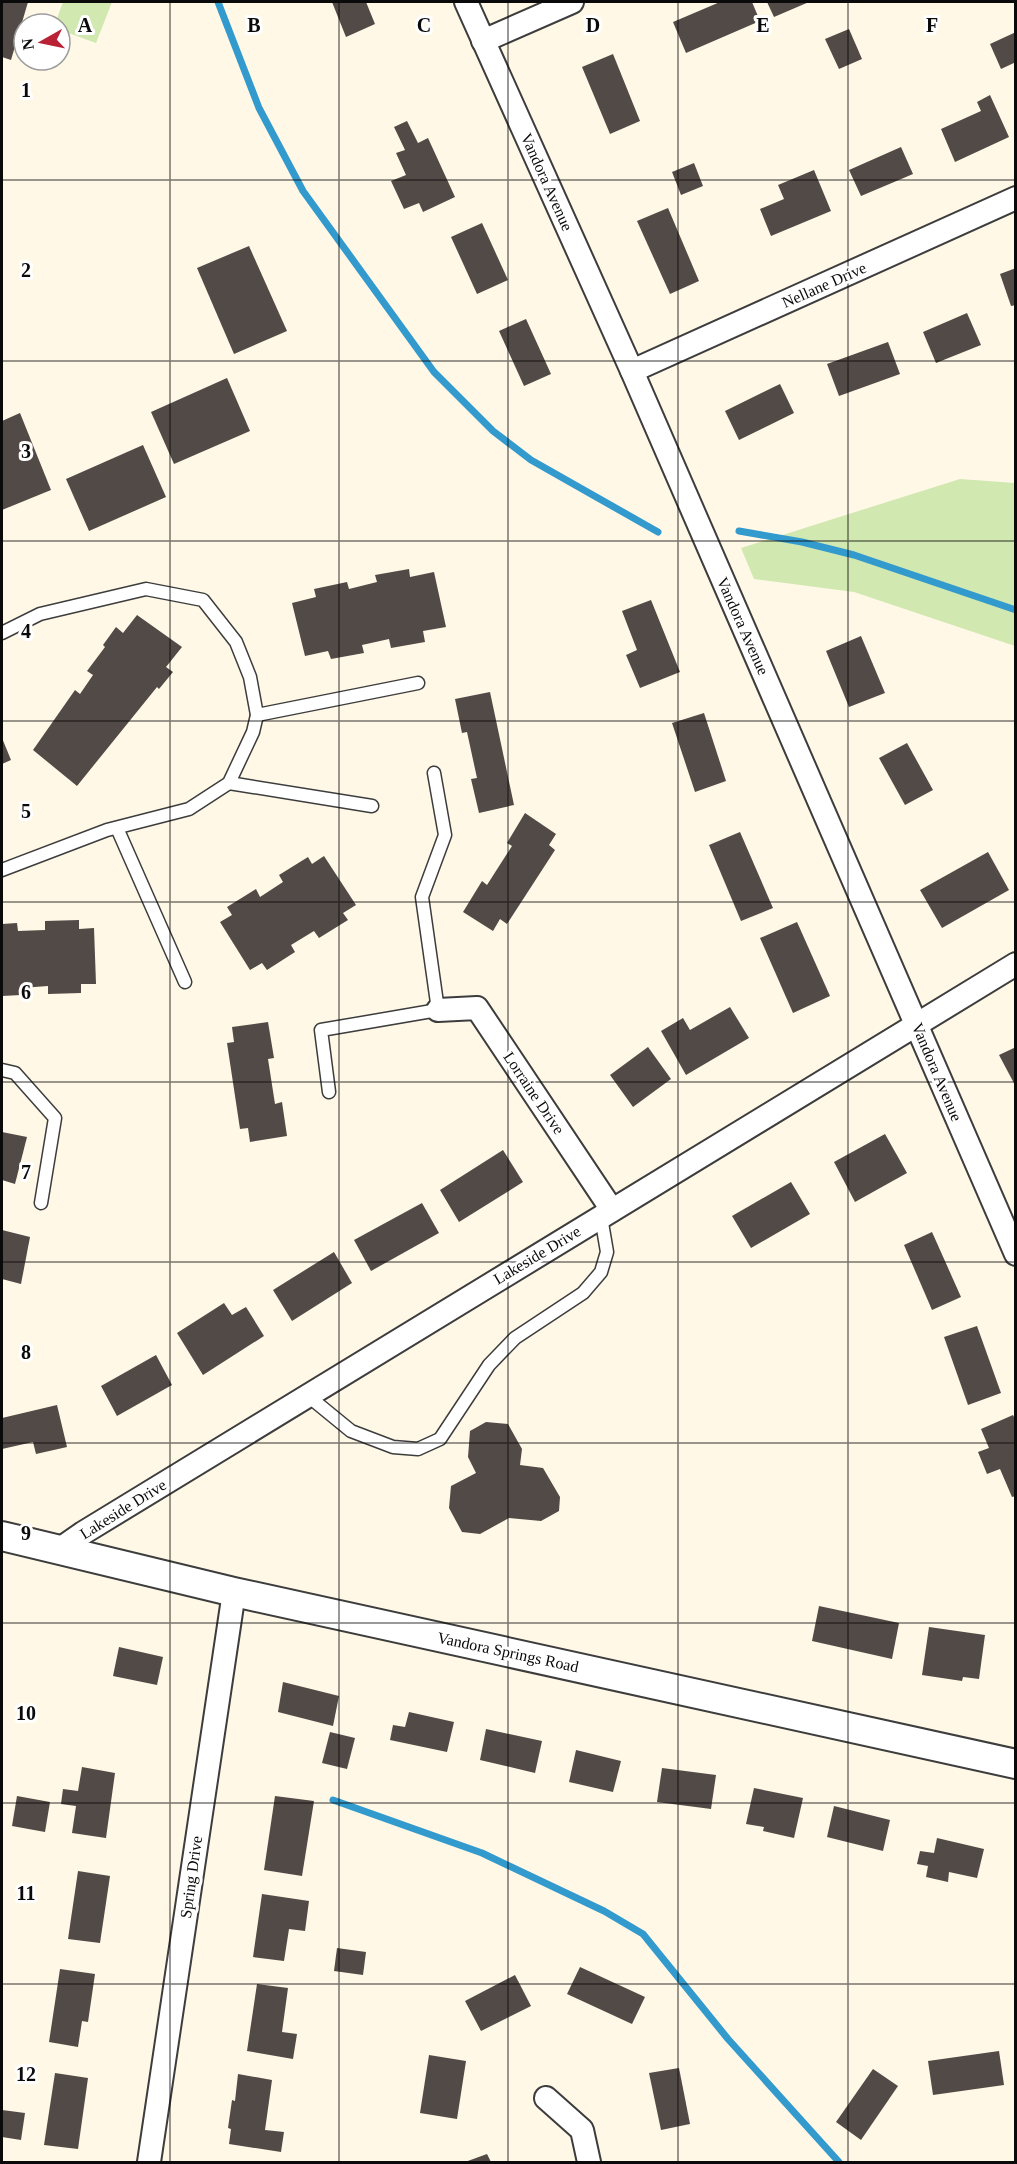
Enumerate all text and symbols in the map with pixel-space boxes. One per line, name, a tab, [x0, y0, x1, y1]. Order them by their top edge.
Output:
north arrow	[12, 12, 72, 72]
text: A	[78, 14, 93, 36]
text: B	[247, 14, 261, 36]
text: C	[417, 14, 431, 36]
text: D	[586, 14, 600, 36]
text: E	[756, 14, 770, 36]
text: F	[926, 14, 938, 36]
text: N	[18, 37, 37, 51]
text: 1	[21, 79, 31, 101]
street label: Vandora Avenue	[518, 131, 576, 233]
text: 2	[21, 259, 31, 281]
street label: Nellane Drive	[779, 259, 869, 311]
text: 3	[21, 440, 31, 462]
street label: Vandora Avenue	[714, 575, 772, 677]
text: 4	[21, 620, 31, 642]
text: 5	[21, 800, 31, 822]
text: 6	[21, 981, 31, 1003]
street label: Vandora Avenue	[909, 1020, 965, 1124]
street label: Lorraine Drive	[500, 1049, 568, 1137]
text: 7	[21, 1161, 31, 1183]
street label: Lakeside Drive	[491, 1222, 583, 1288]
text: 8	[21, 1341, 31, 1363]
street label: Lakeside Drive	[77, 1476, 169, 1542]
text: 9	[21, 1522, 31, 1544]
street label: Vandora Springs Road	[436, 1629, 580, 1676]
text: 10	[16, 1702, 36, 1724]
street label: Spring Drive	[177, 1835, 206, 1919]
text: 11	[17, 1882, 35, 1904]
text: 12	[16, 2063, 36, 2085]

